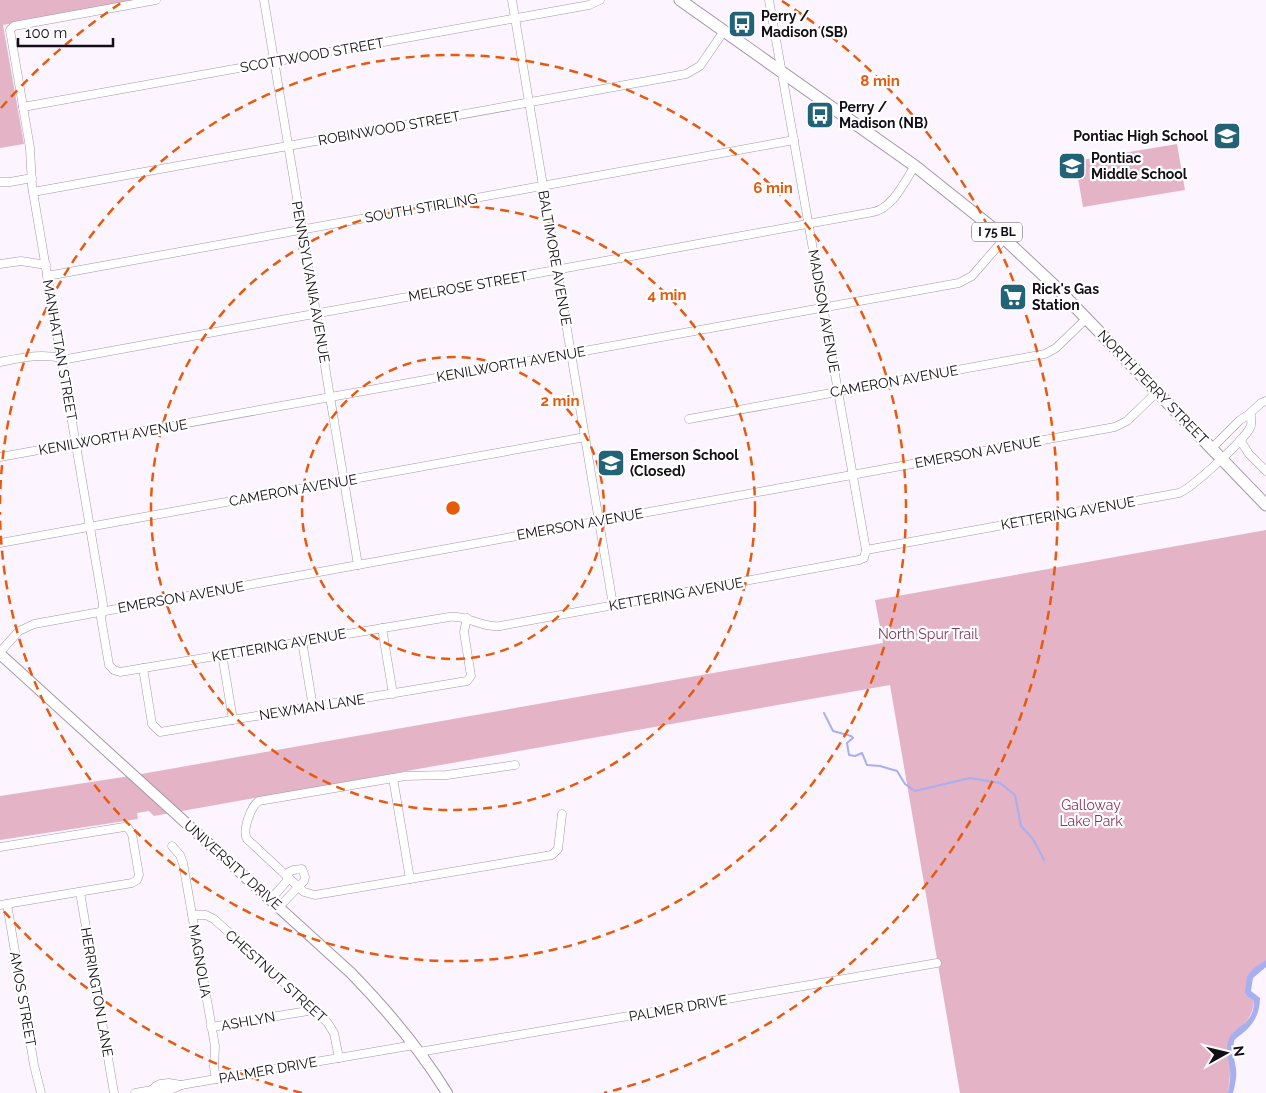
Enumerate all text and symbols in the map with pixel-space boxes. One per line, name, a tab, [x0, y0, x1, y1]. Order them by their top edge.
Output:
place label: Perry / Madison (SB)	[761, 8, 848, 40]
bus stop icon: Perry / Madison (SB)	[727, 9, 757, 39]
scale bar	[18, 15, 112, 47]
text: 100 m	[25, 24, 67, 42]
street label: SCOTTWOOD STREET	[239, 34, 386, 76]
text: 8 min	[860, 72, 900, 90]
place label: Perry / Madison (NB)	[839, 99, 928, 131]
bus stop icon: Perry / Madison (NB)	[805, 100, 835, 130]
street label: ROBINWOOD STREET	[317, 108, 462, 148]
school or university icon: Pontiac High School	[1212, 121, 1242, 151]
place label: Pontiac High School	[1073, 128, 1209, 144]
place label: Pontiac Middle School	[1091, 150, 1188, 182]
school or university icon: Pontiac Middle School	[1057, 151, 1087, 181]
text: 6 min	[753, 179, 793, 197]
street label: BALTIMORE AVENUE	[535, 189, 575, 327]
street label: SOUTH STIRLING	[363, 190, 479, 226]
street label: PENNSYLVANIA AVENUE	[289, 200, 333, 364]
road number: I 75 BL	[972, 222, 1022, 242]
street label: MADISON AVENUE	[805, 248, 843, 374]
street label: MELROSE STREET	[407, 268, 529, 304]
street label: MANHATTAN STREET	[40, 278, 80, 422]
place label: Rick's Gas Station	[1032, 281, 1099, 313]
supermarket icon: Rick's Gas Station	[998, 282, 1028, 312]
text: 4 min	[647, 286, 687, 304]
street label: NORTH PERRY STREET	[1095, 327, 1212, 447]
street label: KENILWORTH AVENUE	[435, 343, 587, 385]
street label: CAMERON AVENUE	[829, 362, 959, 400]
text: 2 min	[541, 392, 579, 410]
street label: KENILWORTH AVENUE	[37, 416, 189, 458]
street label: EMERSON AVENUE	[914, 433, 1042, 471]
place label: Emerson School (Closed)	[630, 447, 739, 479]
school or university icon: Emerson School (Closed)	[596, 448, 626, 478]
street label: CAMERON AVENUE	[228, 471, 358, 509]
street label: KETTERING AVENUE	[999, 493, 1137, 533]
centre of rings	[444, 499, 462, 517]
street label: EMERSON AVENUE	[516, 505, 644, 543]
street label: KETTERING AVENUE	[607, 574, 745, 614]
street label: EMERSON AVENUE	[117, 578, 245, 616]
street label: KETTERING AVENUE	[210, 625, 348, 665]
park label: North Spur Trail	[878, 626, 978, 642]
street label: NEWMAN LANE	[258, 691, 366, 723]
park label: Galloway Lake Park	[1059, 797, 1123, 829]
street label: UNIVERSITY DRIVE	[181, 817, 285, 913]
street label: MAGNOLIA	[186, 923, 214, 999]
street label: HERRINGTON LANE	[78, 926, 116, 1058]
street label: CHESTNUT STREET	[222, 926, 330, 1026]
street label: AMOS STREET	[7, 950, 39, 1048]
street label: PALMER DRIVE	[627, 991, 729, 1025]
street label: ASHLYN	[220, 1008, 276, 1034]
north arrow	[1201, 1028, 1251, 1078]
text: N	[1230, 1045, 1248, 1058]
street label: PALMER DRIVE	[217, 1053, 319, 1087]

